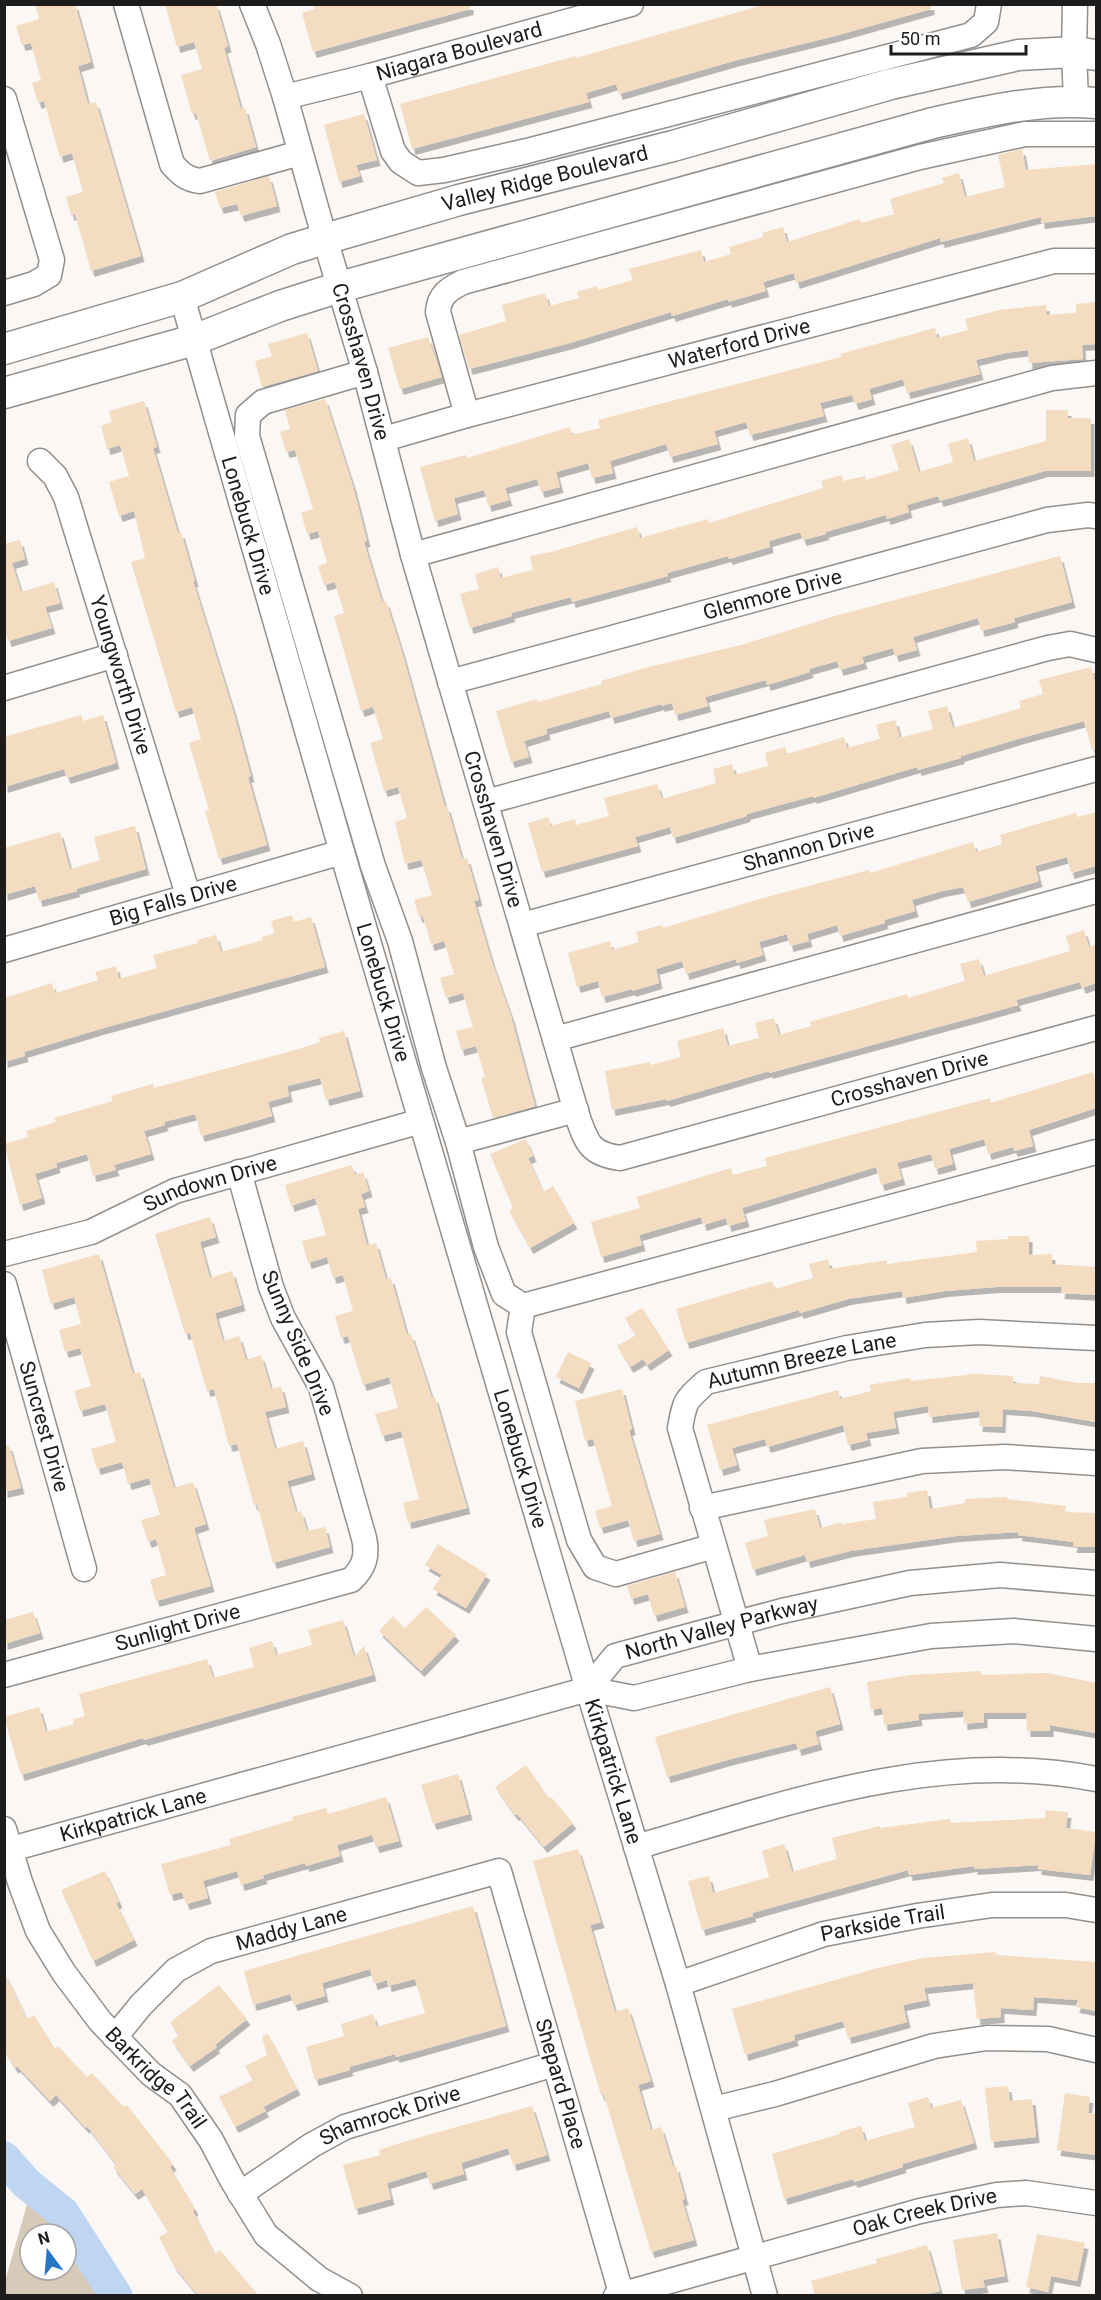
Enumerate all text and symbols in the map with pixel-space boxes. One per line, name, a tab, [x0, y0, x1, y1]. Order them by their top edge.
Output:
street label: Niagara Boulevard	[373, 17, 545, 86]
scale bar	[891, 18, 1026, 56]
text: 50 m	[900, 28, 940, 49]
street label: Valley Ridge Boulevard	[439, 141, 650, 216]
street label: Crosshaven Drive	[327, 280, 394, 443]
street label: Waterford Drive	[666, 313, 813, 374]
street label: Lonebuck Drive	[217, 453, 279, 598]
street label: Glenmore Drive	[700, 564, 845, 625]
street label: Youngworth Drive	[85, 592, 156, 757]
street label: Crosshaven Drive	[459, 748, 528, 910]
street label: Shannon Drive	[740, 818, 877, 876]
street label: Big Falls Drive	[107, 871, 239, 931]
street label: Lonebuck Drive	[352, 920, 415, 1065]
street label: Crosshaven Drive	[828, 1046, 991, 1112]
street label: Sundown Drive	[139, 1151, 280, 1217]
street label: Sunny Side Drive	[257, 1267, 339, 1419]
street label: Autumn Breeze Lane	[705, 1328, 898, 1393]
street label: Suncrest Drive	[14, 1358, 74, 1495]
street label: Lonebuck Drive	[489, 1387, 552, 1531]
street label: North Valley Parkway	[623, 1591, 820, 1665]
street label: Sunlight Drive	[112, 1599, 243, 1656]
street label: Kirkpatrick Lane	[580, 1696, 647, 1847]
street label: Kirkpatrick Lane	[57, 1783, 209, 1847]
street label: Parkside Trail	[818, 1900, 947, 1946]
street label: Maddy Lane	[233, 1902, 350, 1956]
street label: Shepard Place	[530, 2016, 591, 2152]
street label: Barkridge Trail	[100, 2022, 211, 2133]
street label: Shamrock Drive	[315, 2081, 463, 2151]
street label: Oak Creek Drive	[850, 2183, 999, 2241]
north arrow	[18, 2222, 78, 2282]
text: N	[36, 2227, 52, 2249]

